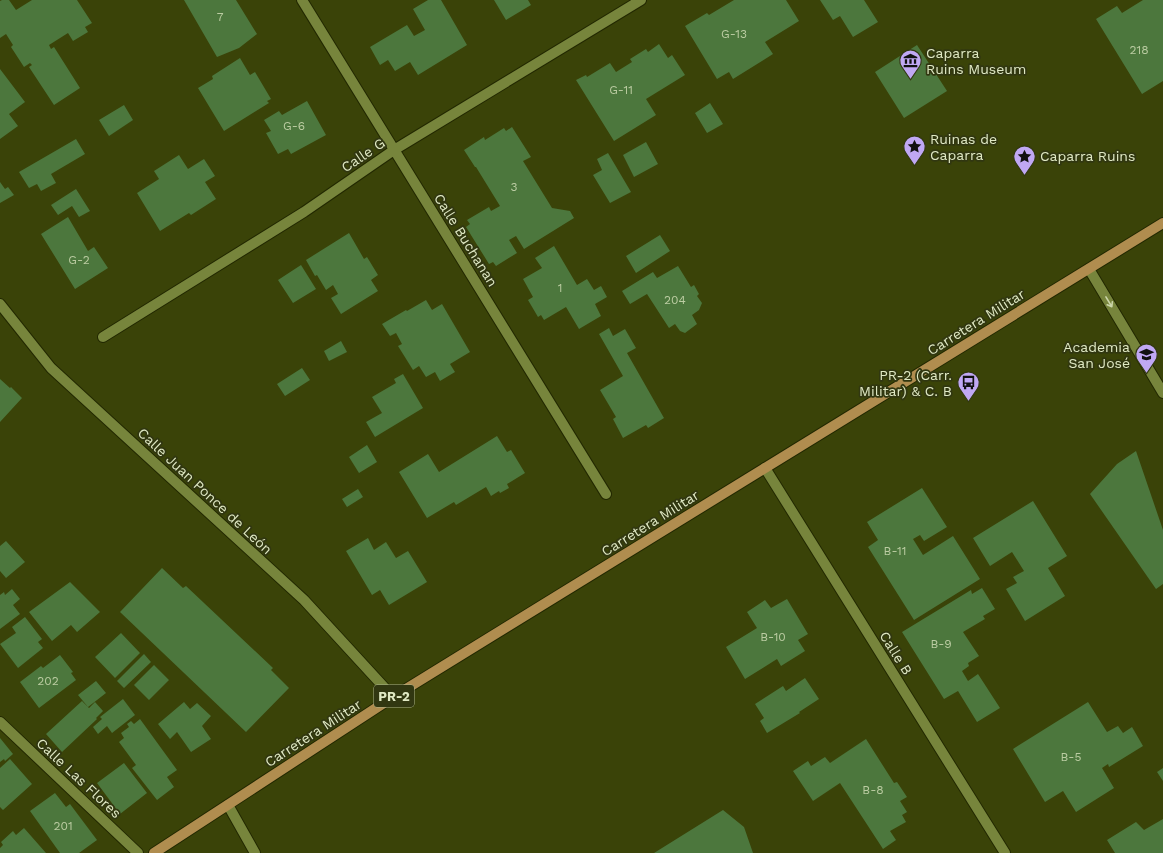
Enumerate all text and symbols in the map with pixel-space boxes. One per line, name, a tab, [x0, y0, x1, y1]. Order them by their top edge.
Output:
house number: 7	[217, 10, 224, 24]
house number: G-13	[721, 27, 747, 41]
house number: 218	[1129, 43, 1149, 57]
place label: Caparra Ruins Museum	[926, 45, 1026, 77]
museum icon: Caparra Ruins Museum	[898, 48, 924, 81]
house number: G-11	[609, 83, 633, 97]
house number: G-6	[283, 119, 305, 133]
place label: Ruinas de Caparra	[930, 131, 997, 163]
place icon: Ruinas de Caparra	[901, 134, 927, 167]
street label: Calle G	[338, 135, 388, 175]
place icon: Caparra Ruins	[1011, 143, 1037, 176]
place label: Caparra Ruins	[1040, 148, 1135, 164]
house number: 3	[511, 180, 518, 194]
street label: Calle Buchanan	[431, 191, 501, 289]
house number: G-2	[68, 253, 90, 267]
house number: 1	[558, 281, 562, 295]
street label: Carretera Militar	[924, 285, 1028, 358]
house number: 204	[664, 293, 686, 307]
one-way arrow	[1105, 296, 1113, 308]
place label: Academia San José	[1063, 339, 1130, 371]
school or university icon: Academia San José	[1133, 342, 1159, 375]
place label: PR-2 (Carr. Militar) & C. B	[859, 367, 952, 399]
bus stop icon: PR-2 (Carr. Militar) & C. B	[955, 370, 981, 403]
street label: Calle Juan Ponce de León	[135, 425, 275, 557]
street label: Carretera Militar	[598, 486, 702, 559]
house number: B-11	[884, 544, 906, 558]
street label: Calle B	[876, 628, 916, 678]
house number: B-10	[760, 630, 786, 644]
house number: B-9	[930, 637, 952, 651]
house number: 202	[37, 674, 59, 688]
road number: PR-2	[374, 685, 414, 707]
street label: Carretera Militar	[262, 696, 364, 770]
street label: Calle Las Flores	[33, 735, 125, 821]
house number: B-5	[1061, 750, 1081, 764]
house number: B-8	[862, 783, 884, 797]
house number: 201	[53, 819, 73, 833]

